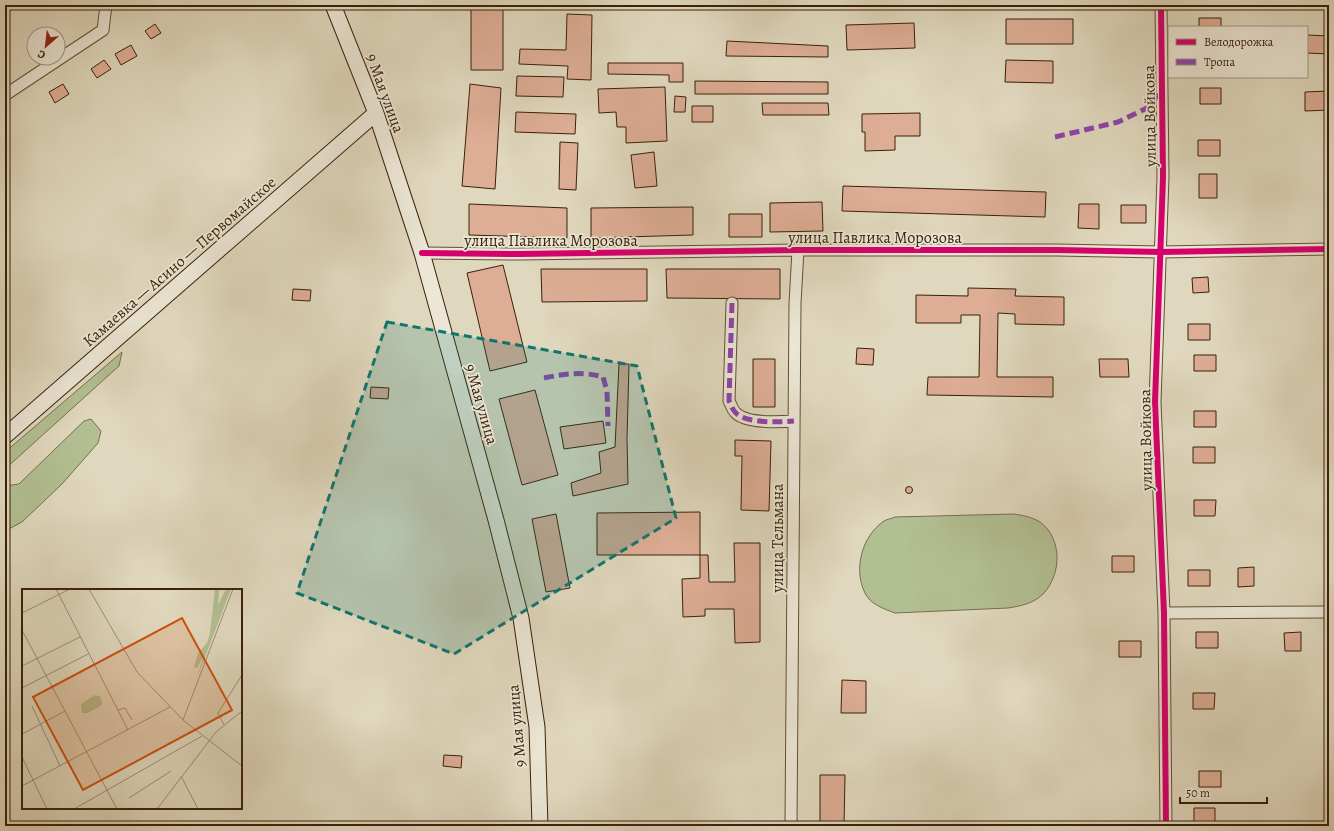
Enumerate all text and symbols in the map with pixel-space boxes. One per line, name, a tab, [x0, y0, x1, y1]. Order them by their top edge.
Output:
north arrow	[26, 26, 66, 66]
legend	[1168, 26, 1308, 78]
text: Велодорожка	[1204, 34, 1274, 50]
text: С	[35, 46, 48, 63]
street label: 9 Мая улица	[361, 51, 410, 137]
text: Тропа	[1204, 54, 1235, 70]
street label: улица Войкова	[1138, 64, 1162, 168]
street label: Камаевка — Асино — Первомайское	[78, 172, 281, 352]
street label: улица Павлика Морозова	[787, 227, 962, 249]
street label: улица Павлика Морозова	[463, 230, 638, 252]
street label: 9 Мая улица	[459, 361, 503, 448]
street label: улица Войкова	[1134, 388, 1158, 492]
street label: улица Тельмана	[767, 483, 789, 593]
inset map	[22, 589, 242, 809]
street label: 9 Мая улица	[502, 683, 532, 768]
scale bar	[1180, 779, 1267, 805]
text: 50 m	[1186, 785, 1210, 801]

